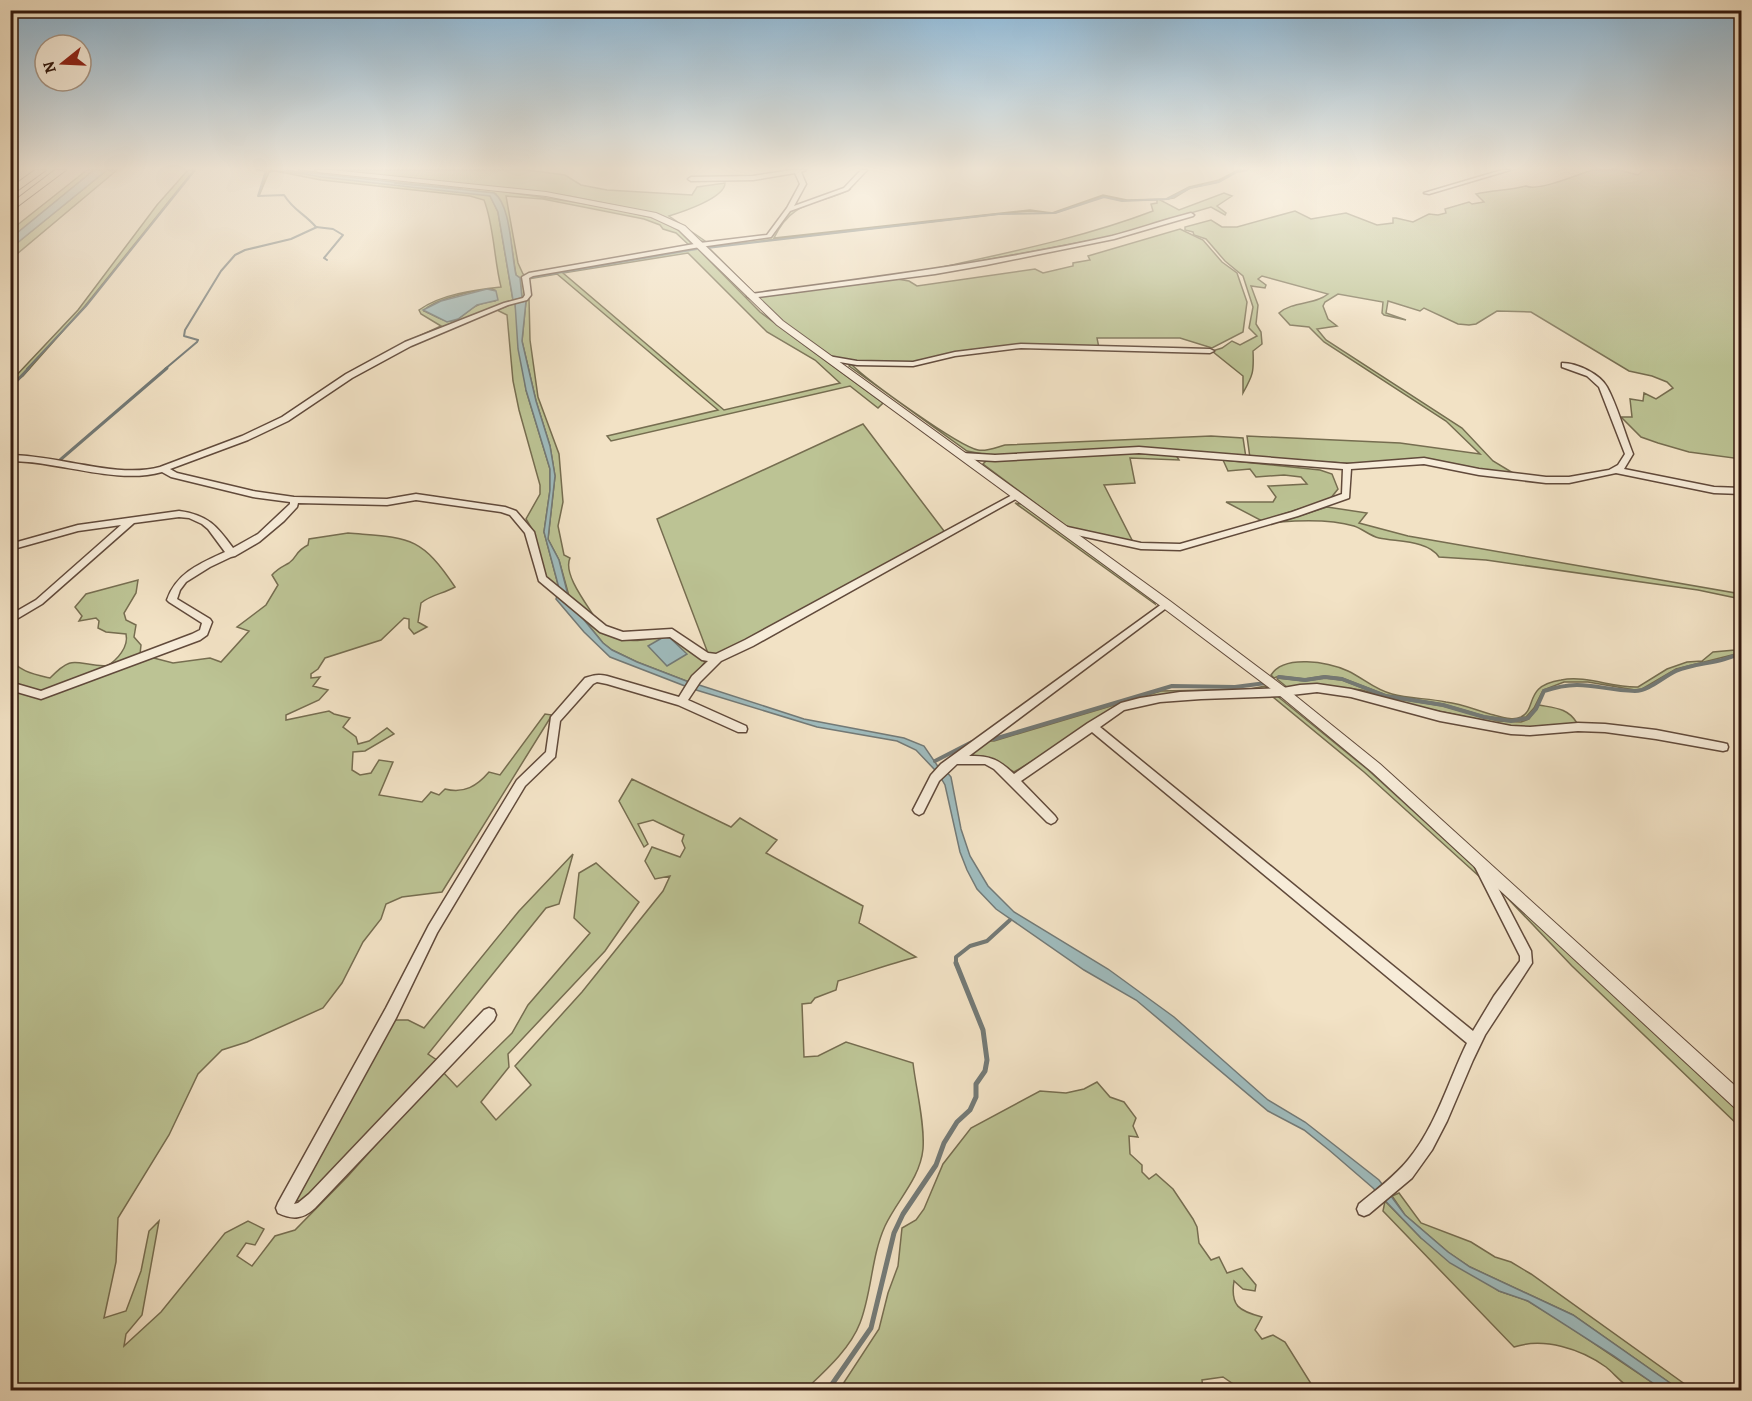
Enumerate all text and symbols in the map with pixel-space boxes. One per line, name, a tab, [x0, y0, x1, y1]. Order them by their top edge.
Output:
north arrow	[33, 33, 93, 93]
text: N	[37, 58, 62, 76]

